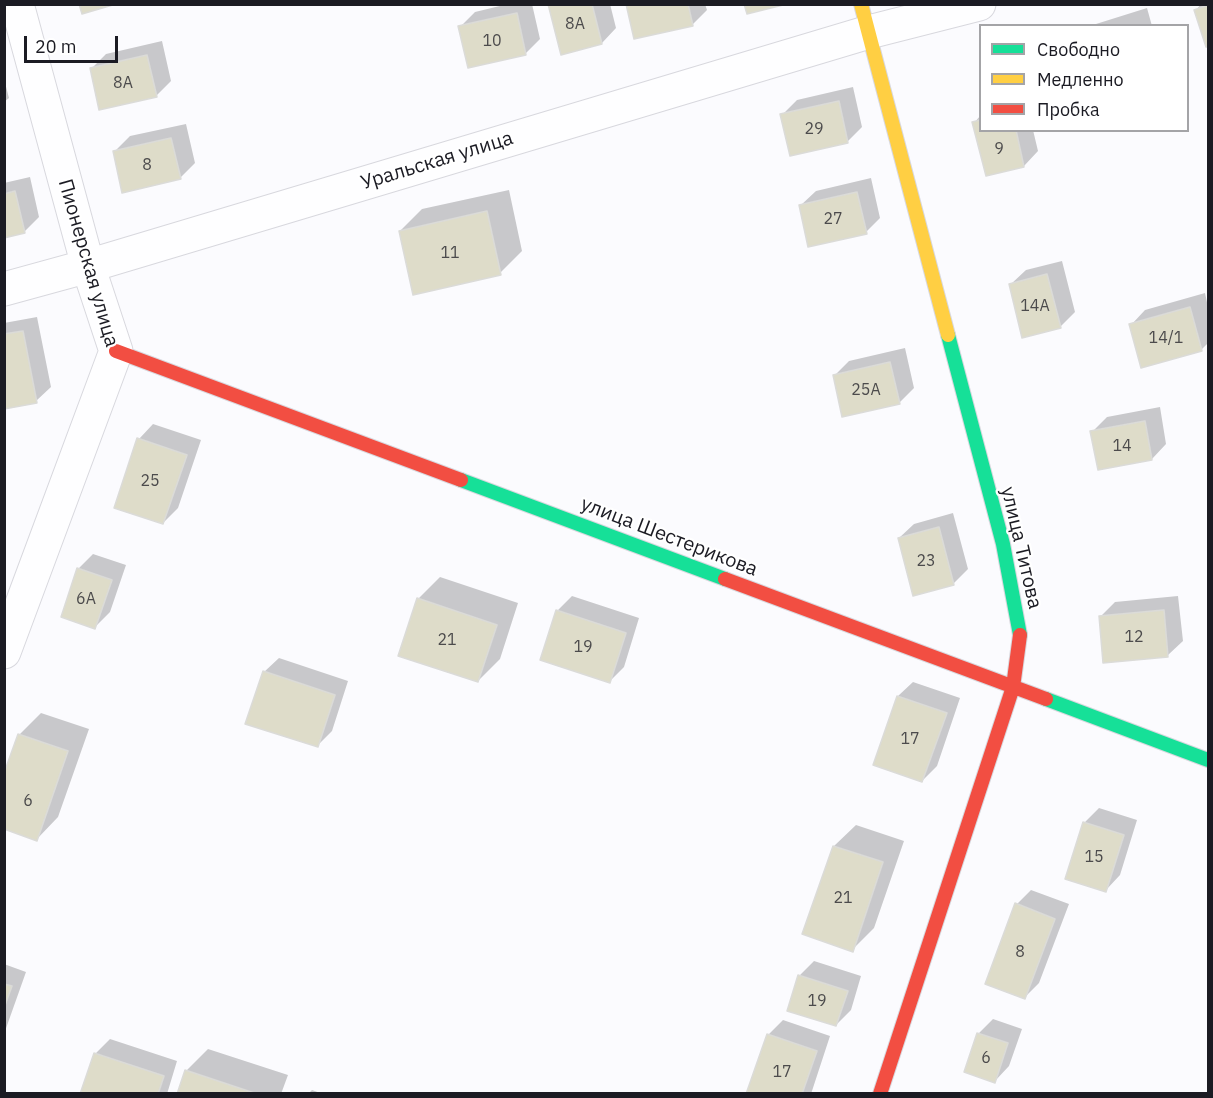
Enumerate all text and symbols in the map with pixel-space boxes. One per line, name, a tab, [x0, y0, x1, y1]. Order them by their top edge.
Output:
house number: 8А	[565, 14, 585, 34]
scale bar	[27, 24, 122, 62]
legend	[979, 24, 1189, 132]
house number: 10	[482, 31, 502, 51]
text: 20 m	[35, 35, 77, 58]
text: Свободно	[1037, 38, 1120, 61]
text: Медленно	[1037, 68, 1124, 91]
house number: 8А	[113, 73, 133, 93]
text: Пробка	[1037, 98, 1100, 121]
house number: 29	[804, 119, 824, 139]
street label: Уральская улица	[358, 126, 516, 196]
house number: 9	[994, 139, 1004, 159]
house number: 8	[142, 155, 152, 175]
street label: Пионерская улица	[53, 176, 123, 350]
house number: 27	[823, 209, 843, 229]
house number: 11	[440, 243, 460, 263]
house number: 14А	[1020, 296, 1050, 316]
house number: 14/1	[1149, 328, 1183, 348]
house number: 25А	[851, 380, 881, 400]
house number: 14	[1112, 436, 1132, 456]
house number: 25	[140, 471, 160, 491]
street label: улица Титова	[995, 485, 1047, 611]
street label: улица Шестерикова	[577, 492, 761, 582]
house number: 23	[916, 551, 936, 571]
house number: 6А	[76, 589, 96, 609]
house number: 12	[1124, 627, 1144, 647]
house number: 21	[437, 630, 457, 650]
house number: 19	[573, 637, 593, 657]
house number: 17	[900, 729, 920, 749]
house number: 6	[23, 791, 33, 811]
house number: 15	[1084, 847, 1104, 867]
house number: 21	[833, 888, 853, 908]
house number: 8	[1015, 942, 1025, 962]
house number: 19	[807, 991, 827, 1011]
house number: 6	[981, 1048, 991, 1068]
house number: 17	[772, 1062, 792, 1082]

